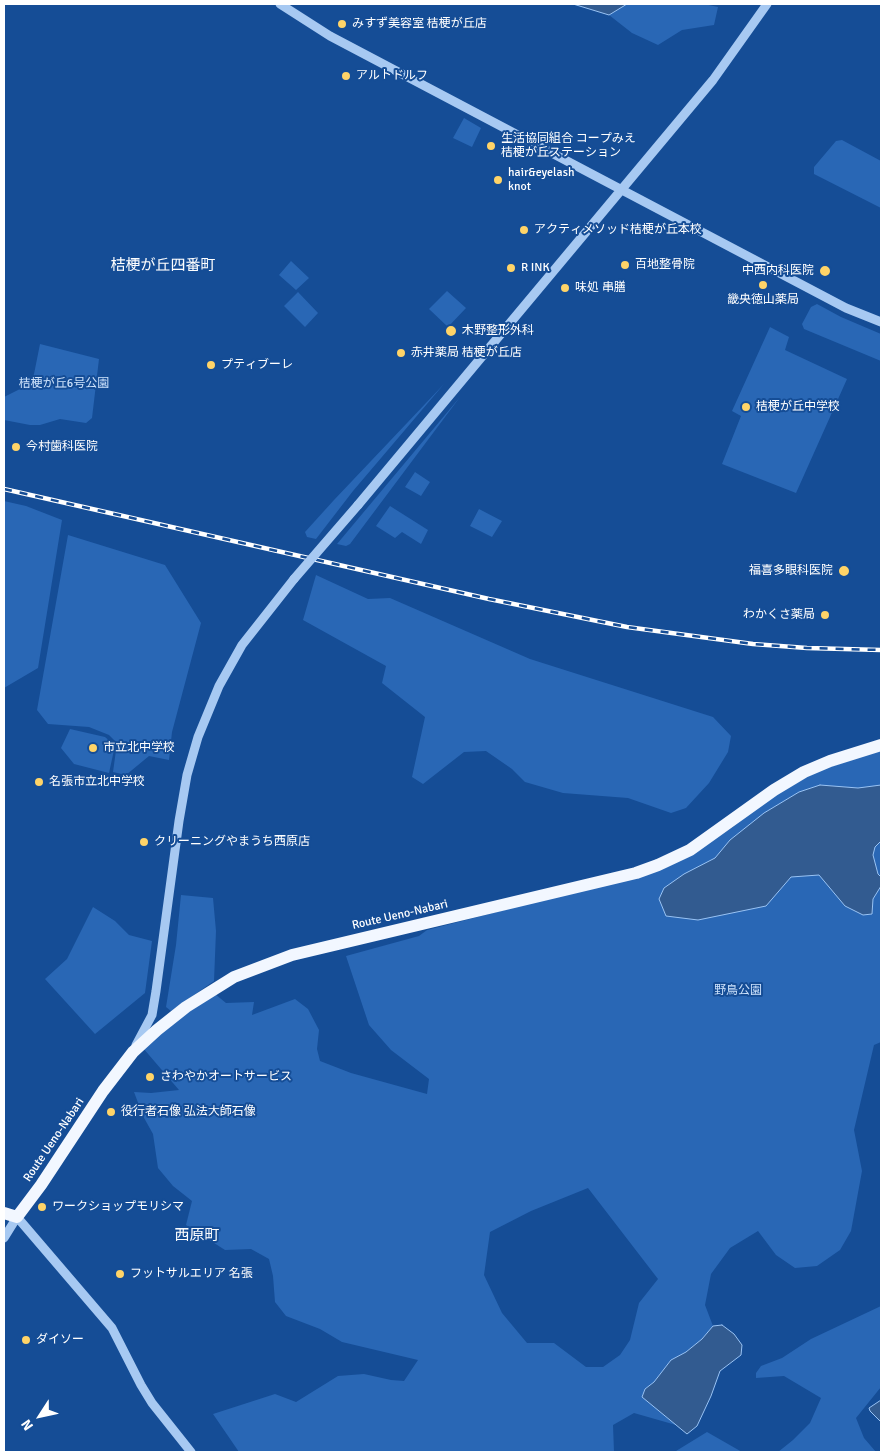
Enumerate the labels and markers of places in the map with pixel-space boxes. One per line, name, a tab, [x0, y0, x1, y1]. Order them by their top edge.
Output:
place label: みすず美容室 桔梗が丘店	[352, 17, 487, 31]
marker: みすず美容室 桔梗が丘店	[336, 18, 348, 30]
place label: アルトドルフ	[356, 69, 428, 83]
marker: アルトドルフ	[340, 70, 352, 82]
place label: 生活協同組合 コープみえ 桔梗が丘ステーション	[501, 132, 636, 160]
marker: 生活協同組合 コープみえ 桔梗が丘ステーション	[485, 140, 497, 152]
place label: hair&eyelash knot	[508, 166, 574, 194]
marker: hair&eyelash knot	[492, 174, 504, 186]
place label: アクティメソッド桔梗が丘本校	[534, 223, 702, 237]
marker: アクティメソッド桔梗が丘本校	[518, 224, 530, 236]
place label: 百地整骨院	[635, 258, 695, 272]
marker: 百地整骨院	[619, 259, 631, 271]
place label: R INK	[521, 261, 550, 275]
marker: R INK	[505, 262, 517, 274]
place label: 中西内科医院	[742, 264, 814, 278]
marker: 中西内科医院	[818, 264, 832, 278]
marker: 畿央徳山薬局	[757, 279, 769, 291]
place label: 味処 串膳	[575, 281, 626, 295]
marker: 味処 串膳	[559, 282, 571, 294]
place label: 畿央徳山薬局	[727, 293, 799, 307]
marker: 木野整形外科	[444, 324, 458, 338]
place label: 木野整形外科	[462, 324, 534, 338]
place label: 赤井薬局 桔梗が丘店	[411, 346, 522, 360]
marker: 赤井薬局 桔梗が丘店	[395, 347, 407, 359]
place label: プティブーレ	[221, 358, 293, 372]
marker: プティブーレ	[205, 359, 217, 371]
place label: 桔梗が丘中学校	[756, 400, 840, 414]
marker: 桔梗が丘中学校	[740, 401, 752, 413]
place label: 今村歯科医院	[26, 440, 98, 454]
marker: 今村歯科医院	[10, 441, 22, 453]
place label: 福喜多眼科医院	[749, 564, 833, 578]
marker: 福喜多眼科医院	[837, 564, 851, 578]
place label: わかくさ薬局	[743, 608, 815, 622]
marker: わかくさ薬局	[819, 609, 831, 621]
place label: 市立北中学校	[103, 741, 175, 755]
marker: 市立北中学校	[87, 742, 99, 754]
place label: 名張市立北中学校	[49, 775, 145, 789]
marker: 名張市立北中学校	[33, 776, 45, 788]
place label: クリーニングやまうち西原店	[154, 835, 310, 849]
marker: クリーニングやまうち西原店	[138, 836, 150, 848]
place label: さわやかオートサービス	[160, 1070, 292, 1084]
marker: さわやかオートサービス	[144, 1071, 156, 1083]
place label: 役行者石像 弘法大師石像	[121, 1105, 256, 1119]
marker: 役行者石像 弘法大師石像	[105, 1106, 117, 1118]
place label: ワークショップモリシマ	[52, 1200, 184, 1214]
marker: ワークショップモリシマ	[36, 1201, 48, 1213]
place label: フットサルエリア 名張	[130, 1267, 253, 1281]
marker: フットサルエリア 名張	[114, 1268, 126, 1280]
place label: ダイソー	[36, 1333, 84, 1347]
marker: ダイソー	[20, 1334, 32, 1346]

